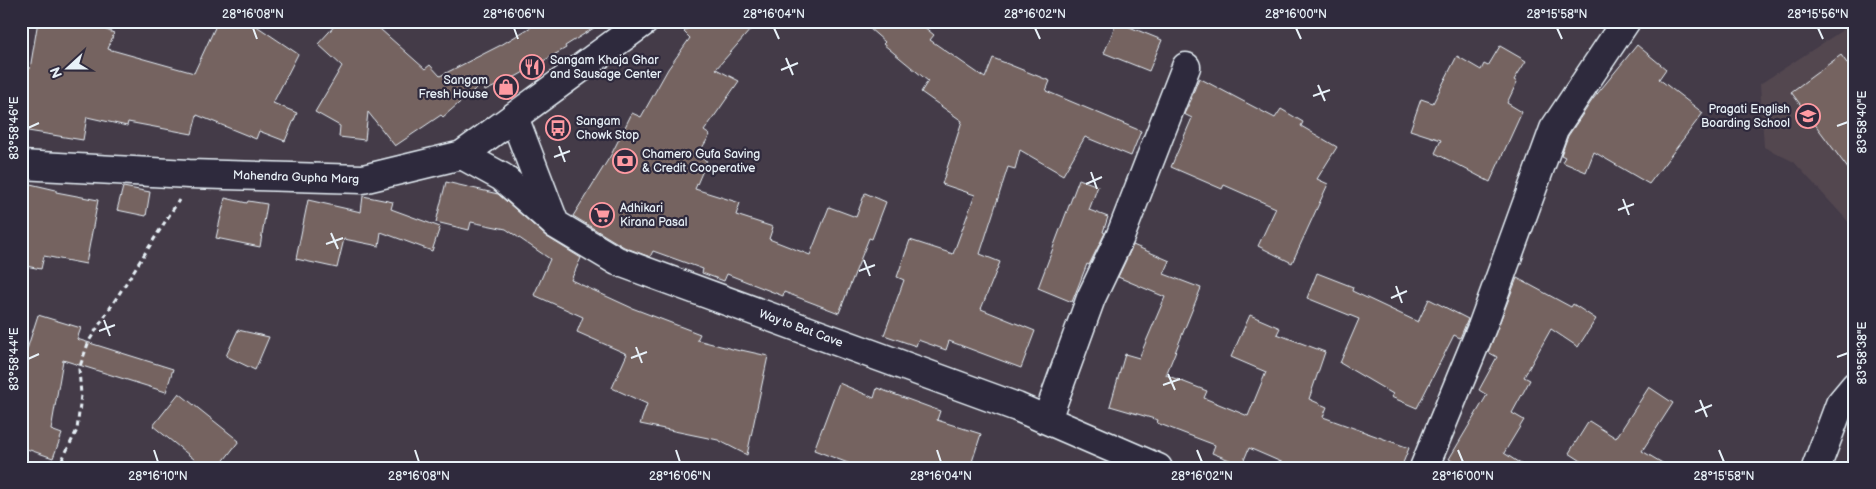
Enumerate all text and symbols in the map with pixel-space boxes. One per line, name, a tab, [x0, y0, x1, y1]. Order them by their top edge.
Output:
text: 28°16'08"N	[222, 7, 284, 22]
text: 28°16'06"N	[483, 7, 545, 22]
text: 28°16'04"N	[743, 7, 805, 22]
text: 28°16'02"N	[1004, 7, 1066, 22]
text: 28°16'00"N	[1265, 7, 1327, 22]
text: 28°15'58"N	[1526, 7, 1588, 22]
text: 28°15'56"N	[1787, 7, 1849, 22]
north arrow	[42, 42, 92, 92]
place label: Sangam Khaja Ghar and Sausage Center	[550, 53, 662, 82]
restaurant icon: Sangam Khaja Ghar and Sausage Center	[519, 54, 545, 80]
text: N	[47, 65, 66, 80]
place label: Sangam Fresh House	[419, 73, 488, 102]
shop icon: Sangam Fresh House	[493, 74, 519, 100]
text: 83°58'40"E	[1855, 90, 1870, 154]
text: 83°58'46"E	[7, 96, 22, 160]
place label: Pragati English Boarding School	[1701, 102, 1790, 131]
school or university icon: Pragati English Boarding School	[1795, 103, 1821, 129]
place label: Sangam Chowk Stop	[576, 114, 639, 143]
bus stop icon: Sangam Chowk Stop	[545, 115, 571, 141]
place label: Chamero Gufa Saving & Credit Cooperative	[642, 147, 760, 176]
bank icon: Chamero Gufa Saving & Credit Cooperative	[612, 148, 638, 174]
street label: Mahendra Gupha Marg	[233, 168, 359, 187]
place label: Adhikari Kirana Pasal	[620, 201, 688, 230]
supermarket icon: Adhikari Kirana Pasal	[589, 202, 615, 228]
street label: Way to Bat Cave	[757, 306, 845, 351]
text: 83°58'38"E	[1855, 321, 1870, 385]
text: 83°58'44"E	[7, 327, 22, 391]
text: 28°16'10"N	[128, 469, 188, 484]
text: 28°16'08"N	[388, 469, 450, 484]
text: 28°16'06"N	[649, 469, 711, 484]
text: 28°16'04"N	[910, 469, 972, 484]
text: 28°16'02"N	[1171, 469, 1233, 484]
text: 28°16'00"N	[1432, 469, 1494, 484]
text: 28°15'58"N	[1693, 469, 1755, 484]

